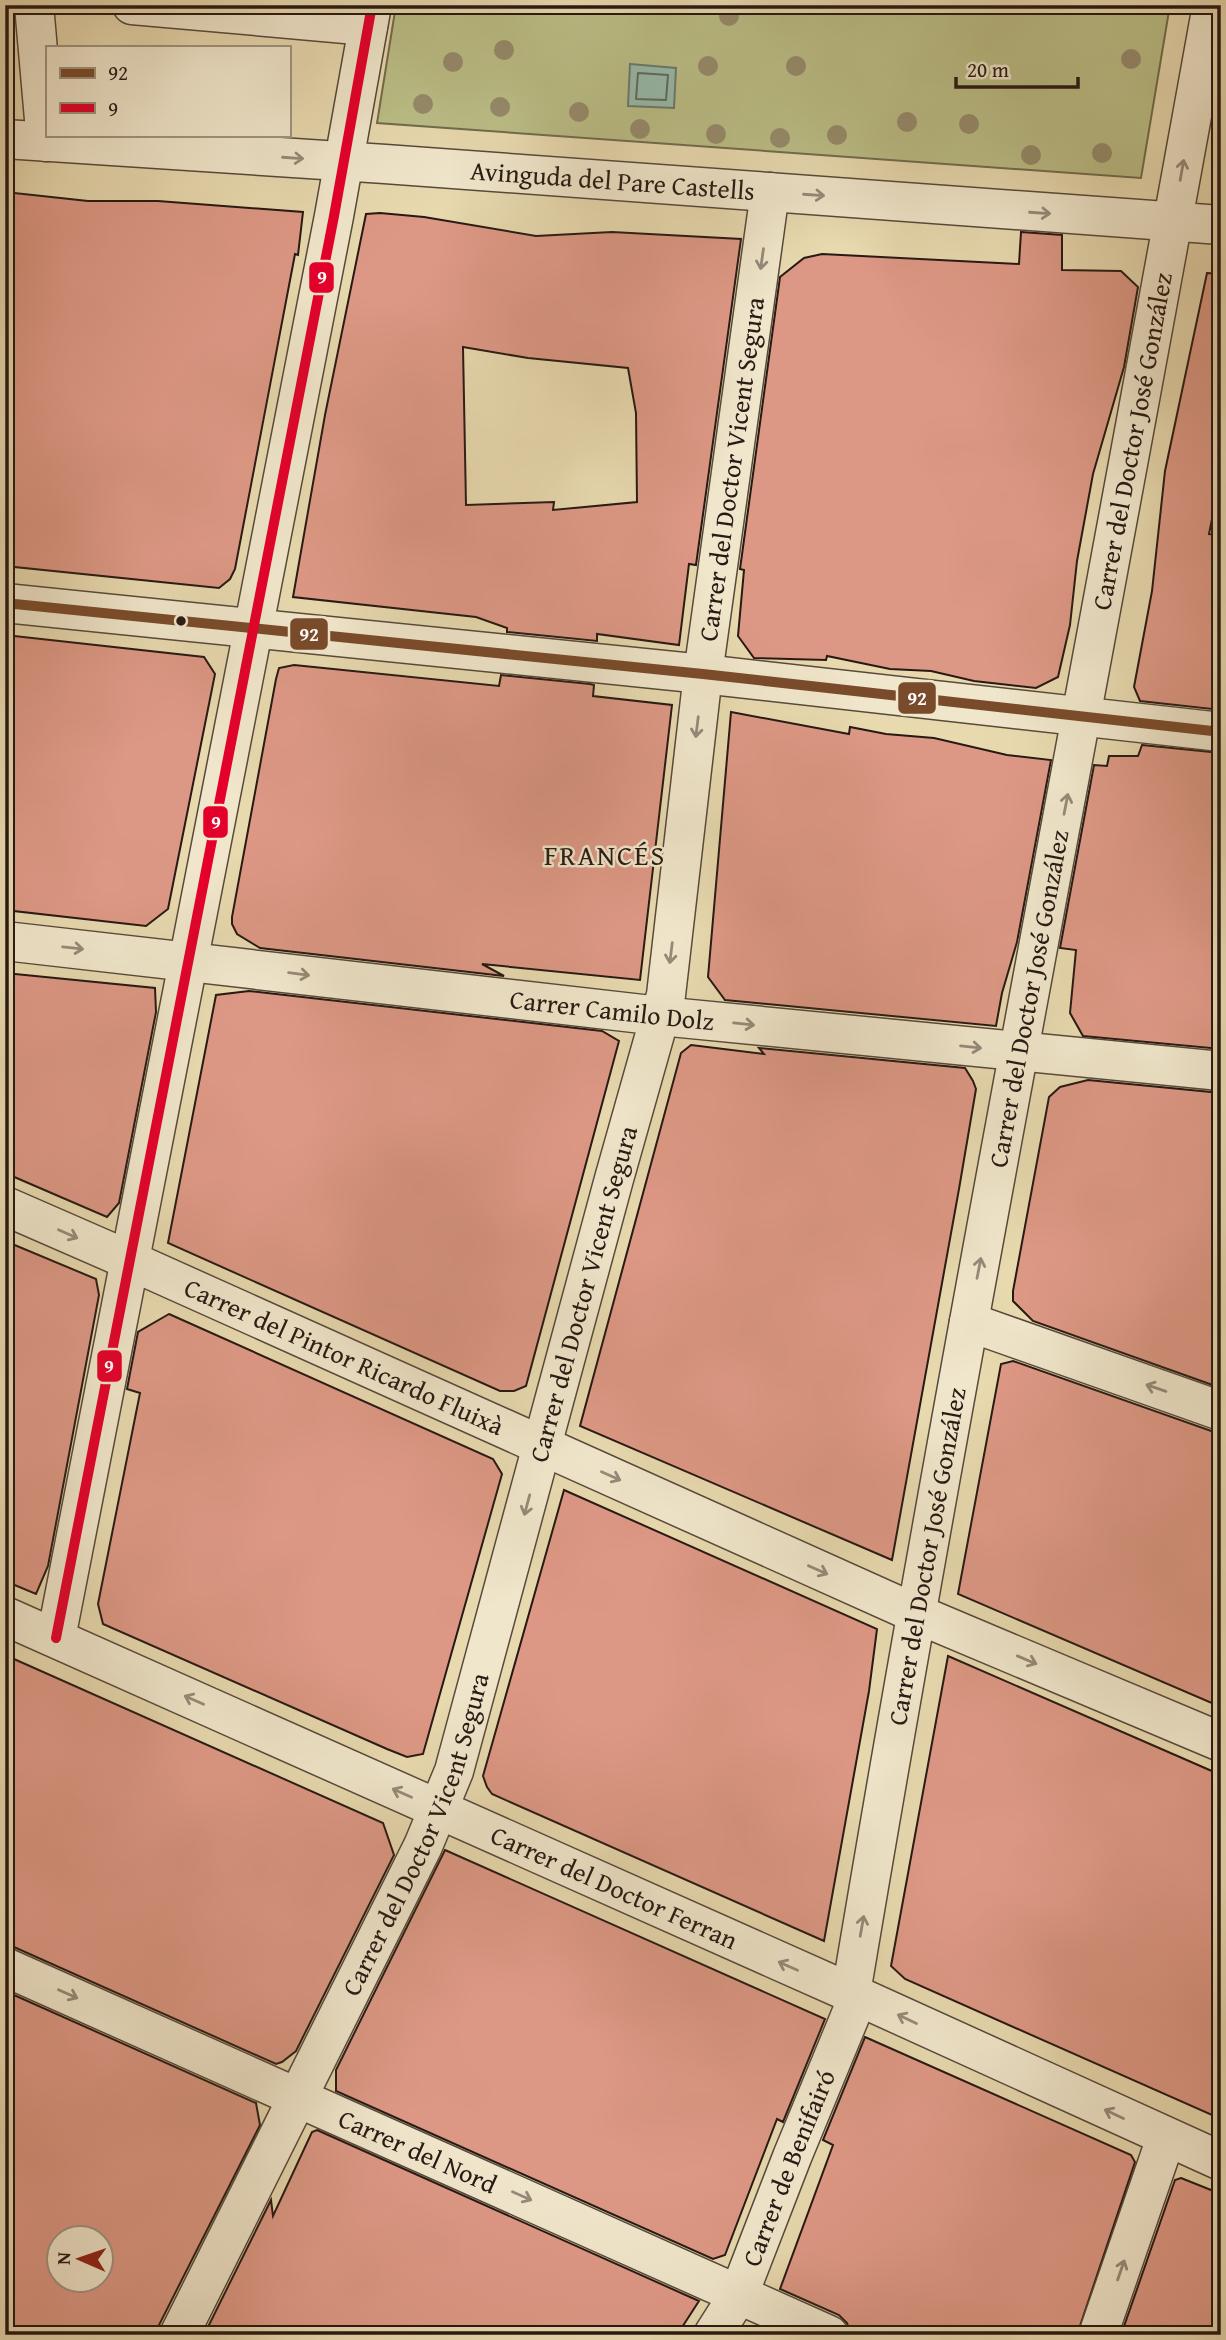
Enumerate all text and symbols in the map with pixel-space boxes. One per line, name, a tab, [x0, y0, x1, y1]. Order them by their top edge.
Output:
legend	[46, 46, 290, 136]
scale bar	[956, 46, 1079, 90]
text: 20 m	[967, 54, 1009, 85]
text: 92	[108, 57, 128, 88]
text: 9	[108, 93, 118, 124]
street label: Avinguda del Pare Castells	[469, 150, 756, 210]
one-way arrow	[282, 152, 304, 165]
one-way arrow	[1176, 159, 1190, 182]
one-way arrow	[802, 189, 824, 202]
one-way arrow	[1029, 207, 1051, 220]
one-way arrow	[755, 247, 768, 270]
line badge: 9	[308, 261, 335, 294]
text: 9	[317, 263, 327, 291]
street label: Carrer del Doctor José González	[1081, 269, 1182, 613]
street label: Carrer del Doctor Vicent Segura	[688, 294, 774, 644]
unlabelled marker	[174, 614, 188, 628]
line badge: 92	[289, 617, 329, 651]
text: 92	[299, 620, 319, 648]
line badge: 92	[897, 681, 937, 715]
text: 92	[907, 684, 927, 712]
one-way arrow	[690, 716, 703, 738]
one-way arrow	[1060, 793, 1074, 815]
line badge: 9	[202, 805, 229, 839]
text: 9	[211, 808, 221, 836]
street label: Carrer del Doctor José González	[978, 827, 1078, 1170]
district label: FRANCÉS	[544, 834, 666, 875]
one-way arrow	[61, 942, 84, 955]
one-way arrow	[664, 942, 677, 964]
one-way arrow	[287, 968, 310, 981]
street label: Carrer Camilo Dolz	[508, 979, 716, 1040]
one-way arrow	[733, 1018, 755, 1031]
one-way arrow	[959, 1041, 982, 1054]
street label: Carrer del Doctor Vicent Segura	[518, 1120, 647, 1466]
one-way arrow	[56, 1228, 78, 1241]
one-way arrow	[973, 1257, 986, 1280]
street label: Carrer del Pintor Ricardo Fluixà	[178, 1267, 511, 1445]
line badge: 9	[96, 1349, 123, 1383]
text: 9	[104, 1352, 114, 1380]
one-way arrow	[1146, 1381, 1168, 1393]
street label: Carrer del Doctor José González	[877, 1384, 976, 1728]
one-way arrow	[600, 1470, 621, 1483]
one-way arrow	[519, 1494, 532, 1516]
one-way arrow	[807, 1564, 829, 1577]
one-way arrow	[1016, 1655, 1037, 1668]
street label: Carrer del Doctor Vicent Segura	[331, 1668, 499, 2002]
one-way arrow	[184, 1693, 205, 1706]
one-way arrow	[392, 1786, 413, 1799]
street label: Carrer del Doctor Ferran	[485, 1815, 745, 1959]
one-way arrow	[856, 1915, 870, 1938]
one-way arrow	[778, 1959, 800, 1972]
one-way arrow	[56, 1989, 78, 2002]
one-way arrow	[896, 2012, 918, 2025]
street label: Carrer de Benifairó	[732, 2063, 845, 2272]
street label: Carrer del Nord	[332, 2098, 504, 2203]
one-way arrow	[1103, 2107, 1125, 2120]
one-way arrow	[511, 2190, 532, 2203]
north arrow	[46, 2224, 116, 2294]
text: N	[49, 2251, 77, 2265]
one-way arrow	[1116, 2260, 1128, 2282]

